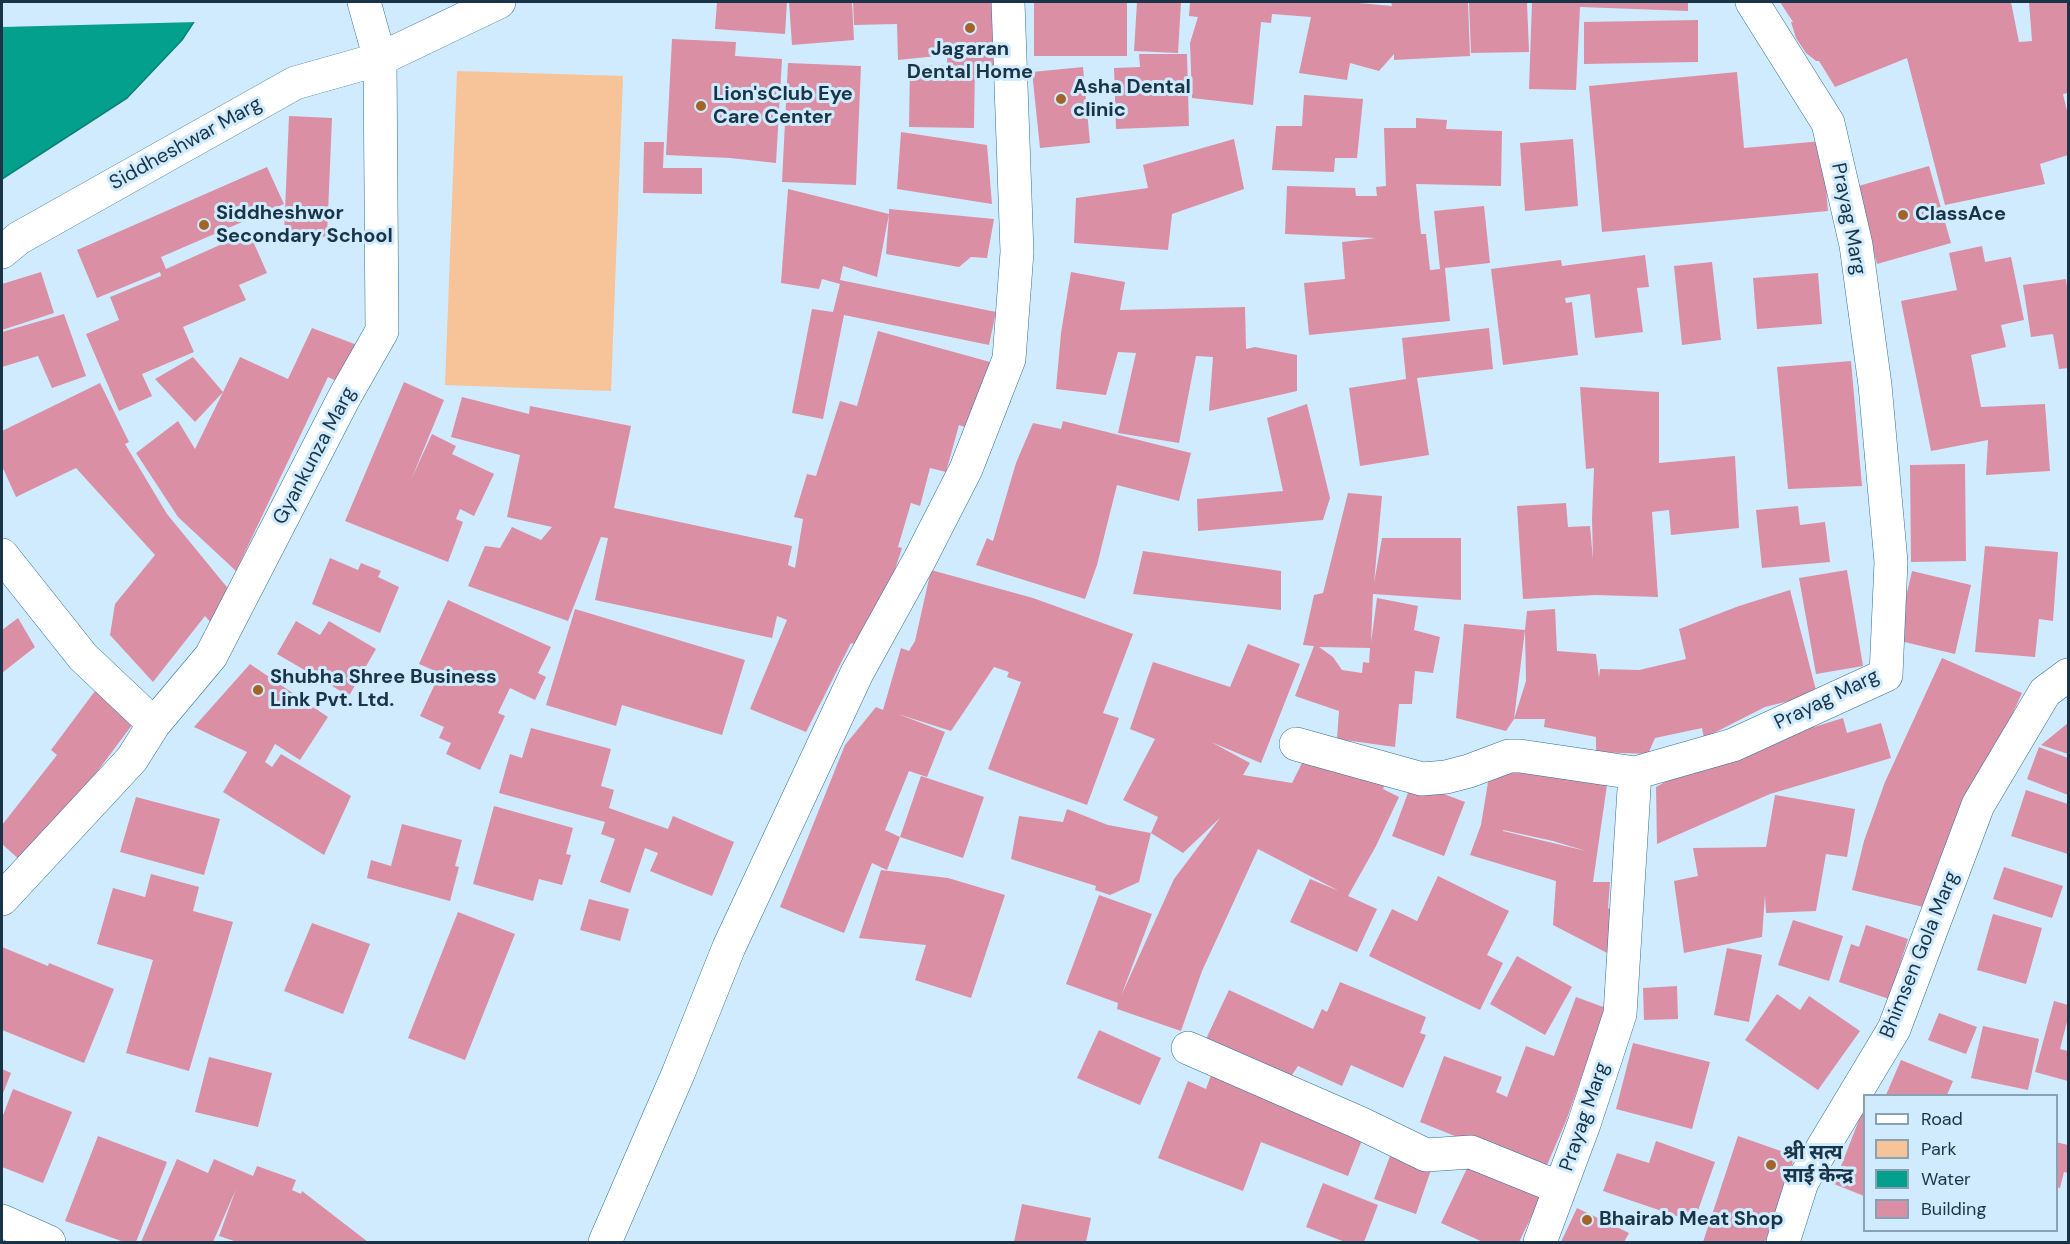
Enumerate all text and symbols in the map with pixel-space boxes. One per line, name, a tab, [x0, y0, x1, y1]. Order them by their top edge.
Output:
marker: Jagaran Dental Home	[963, 21, 977, 35]
place label: Jagaran Dental Home	[907, 38, 1033, 85]
place label: Asha Dental clinic	[1073, 76, 1191, 123]
place label: Lion'sClub Eye Care Center	[713, 83, 853, 130]
street label: Siddheshwar Marg	[106, 92, 266, 196]
marker: Asha Dental clinic	[1054, 92, 1068, 106]
marker: Lion'sClub Eye Care Center	[694, 99, 708, 113]
street label: Prayag Marg	[1825, 161, 1871, 277]
place label: Siddheshwor Secondary School	[216, 202, 393, 249]
place label: ClassAce	[1915, 203, 2006, 227]
marker: ClassAce	[1896, 208, 1910, 222]
marker: Siddheshwor Secondary School	[197, 218, 211, 232]
street label: Gyankunza Marg	[269, 383, 361, 529]
street label: Prayag Marg	[1771, 664, 1883, 736]
place label: Shubha Shree Business Link Pvt. Ltd.	[270, 666, 497, 713]
marker: Shubha Shree Business Link Pvt. Ltd.	[251, 683, 265, 697]
street label: Bhimsen Gola Marg	[1876, 868, 1964, 1042]
street label: Prayag Marg	[1555, 1059, 1615, 1175]
legend	[1863, 1094, 2058, 1232]
text: Road	[1921, 1107, 1963, 1131]
text: Park	[1921, 1137, 1957, 1161]
place label: श्री सत्य साई केन्द्र	[1783, 1142, 1853, 1189]
marker: श्री सत्य साई केन्द्र	[1764, 1158, 1778, 1172]
text: Water	[1921, 1167, 1971, 1191]
text: Building	[1921, 1197, 1986, 1221]
place label: Bhairab Meat Shop	[1599, 1208, 1783, 1232]
marker: Bhairab Meat Shop	[1580, 1213, 1594, 1227]

